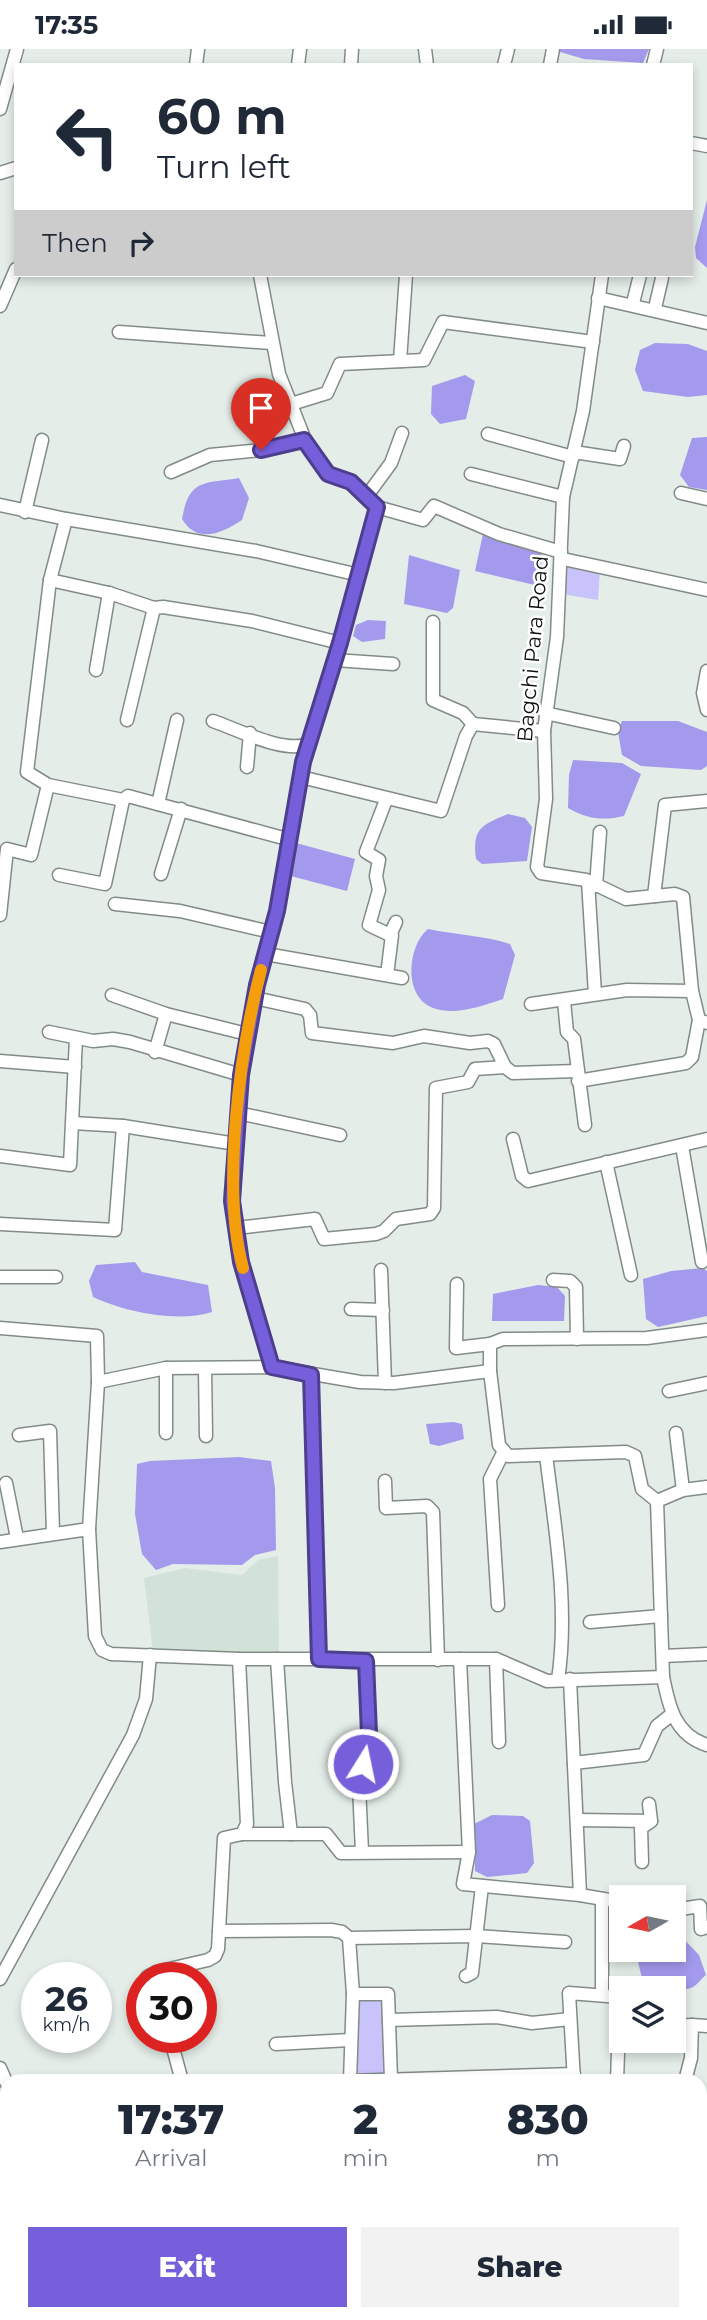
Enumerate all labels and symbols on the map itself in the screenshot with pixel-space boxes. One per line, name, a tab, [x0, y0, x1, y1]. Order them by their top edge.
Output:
pin	[231, 378, 291, 450]
street label: Bagchi Para Road	[512, 555, 553, 743]
position arrow	[326, 1727, 400, 1801]
north arrow	[609, 1885, 686, 1962]
speed limit sign: 30	[126, 1962, 217, 2053]

